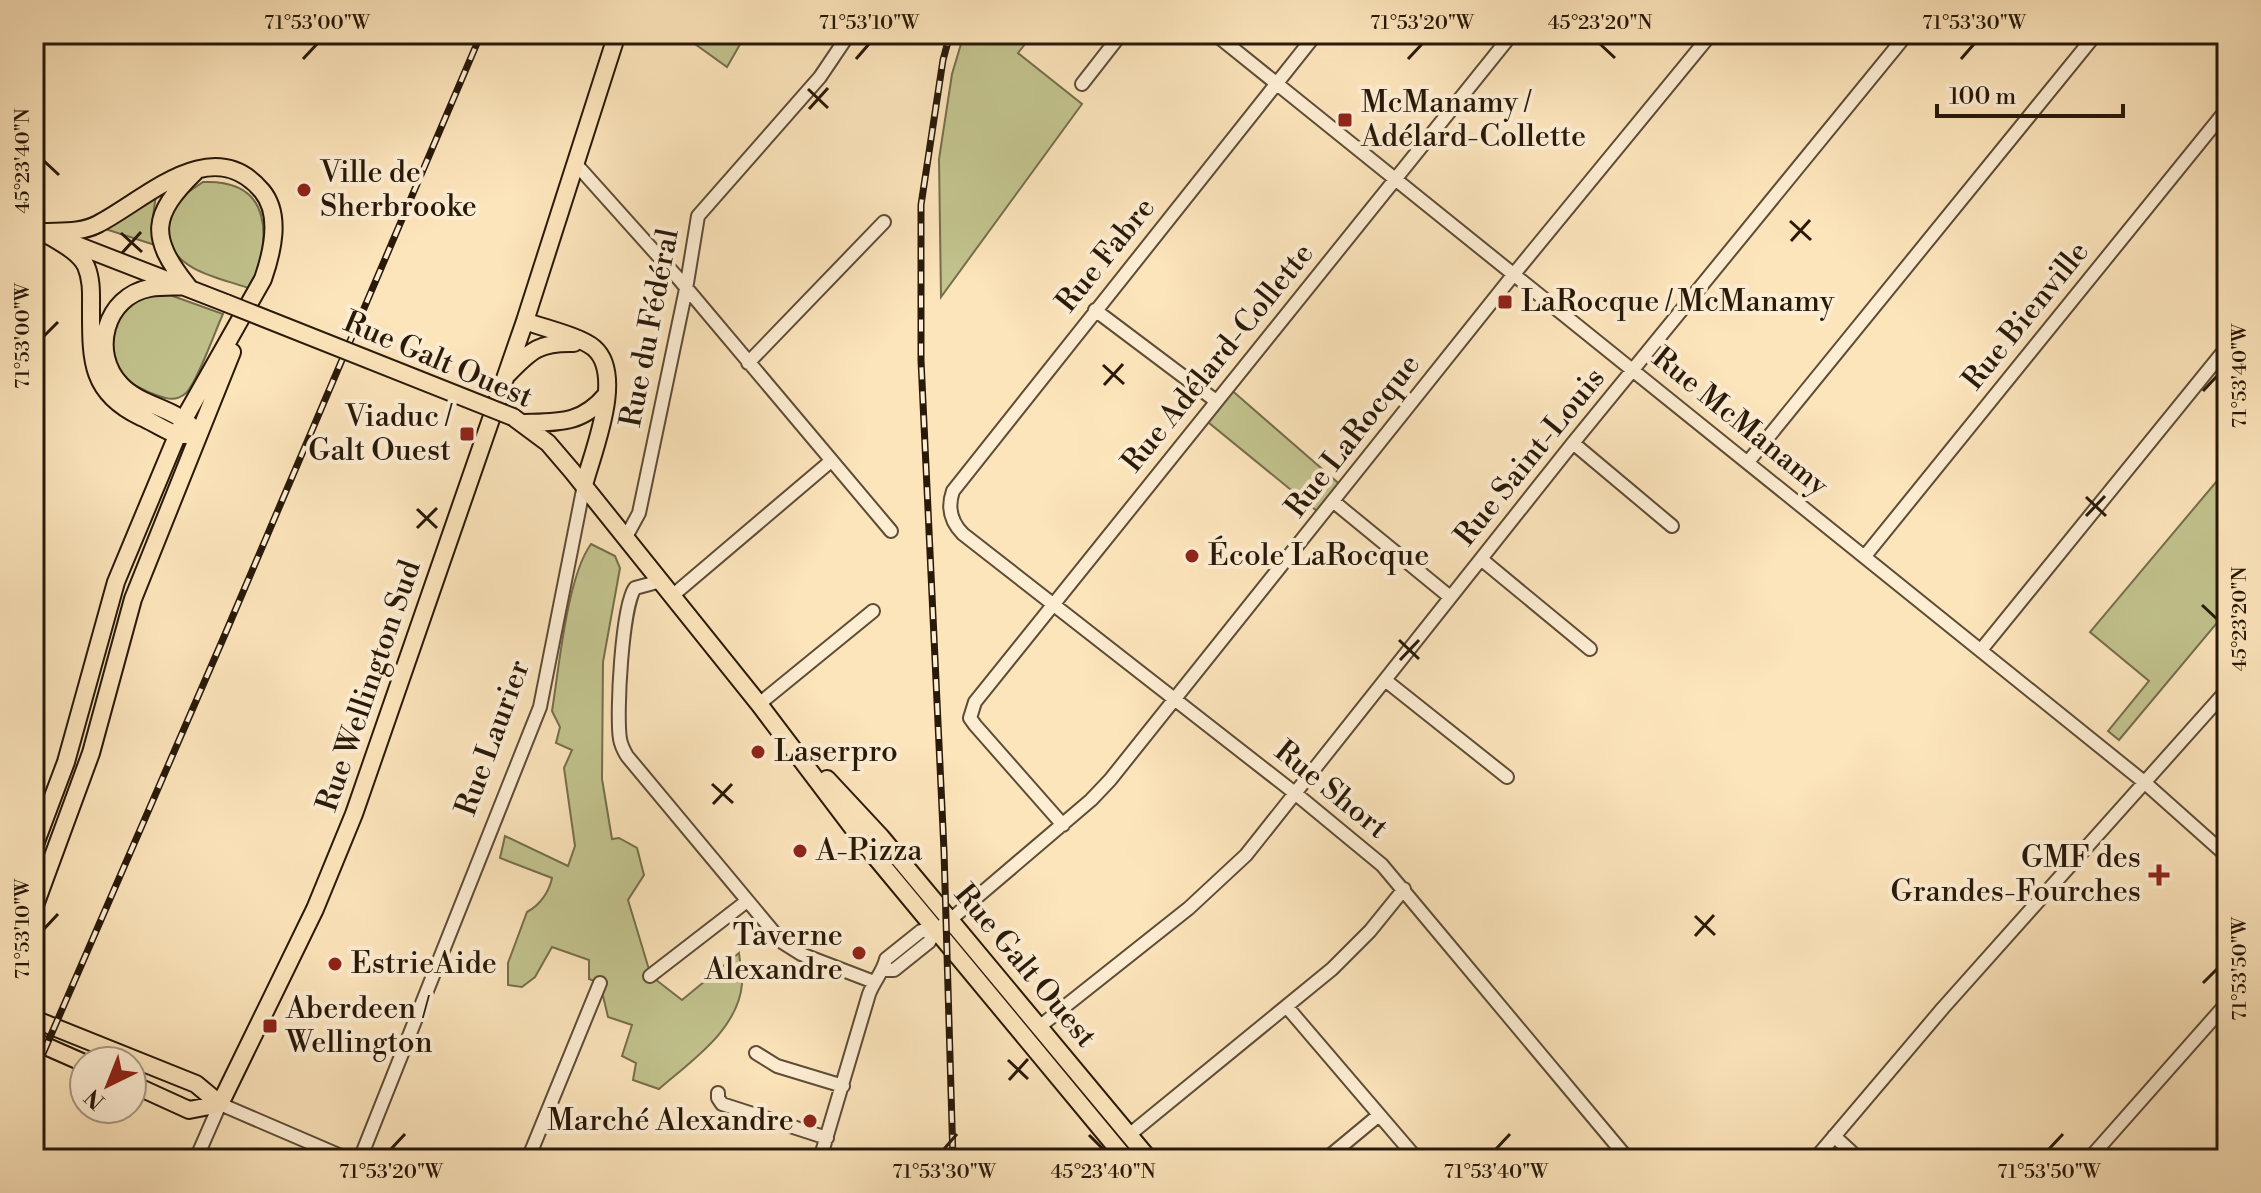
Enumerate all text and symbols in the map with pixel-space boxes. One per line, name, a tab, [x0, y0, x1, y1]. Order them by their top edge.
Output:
text: 71°53'00"W	[264, 11, 371, 36]
text: 71°53'10"W	[819, 11, 920, 36]
text: 71°53'20"W	[1370, 11, 1475, 36]
text: 45°23'20"N	[1548, 11, 1652, 36]
text: 71°53'30"W	[1922, 11, 2027, 36]
scale bar	[1937, 68, 2123, 118]
text: 100 m	[1949, 82, 2016, 112]
place label: McManamy / Adélard-Collette	[1360, 84, 1586, 156]
text: 45°23'40"N	[11, 108, 36, 214]
marker: McManamy / Adélard-Collette	[1336, 111, 1354, 129]
place label: Ville de Sherbrooke	[319, 154, 477, 226]
marker: Ville de Sherbrooke	[295, 181, 313, 199]
street label: Rue Fabre	[1048, 190, 1164, 320]
street label: Rue du Fédéral	[612, 225, 688, 430]
street label: Rue Bienville	[1954, 234, 2098, 398]
street label: Rue Adélard-Collette	[1114, 236, 1322, 480]
text: 71°53'00"W	[11, 282, 36, 389]
place label: LaRocque / McManamy	[1521, 283, 1835, 321]
marker: LaRocque / McManamy	[1496, 293, 1514, 311]
street label: Rue Galt Ouest	[338, 303, 539, 417]
text: 71°53'40"W	[2228, 323, 2253, 428]
street label: Rue McManamy	[1644, 339, 1836, 505]
street label: Rue LaRocque	[1277, 346, 1429, 526]
street label: Rue Saint-Louis	[1446, 360, 1614, 554]
place label: Viaduc / Galt Ouest	[308, 398, 453, 470]
marker: Viaduc / Galt Ouest	[458, 425, 476, 443]
place label: École LaRocque	[1208, 535, 1429, 575]
marker: École LaRocque	[1183, 547, 1201, 565]
street label: Rue Wellington Sud	[308, 555, 430, 817]
text: 45°23'20"N	[2228, 567, 2253, 671]
street label: Rue Laurier	[447, 655, 539, 821]
place label: Laserpro	[774, 733, 898, 771]
street label: Rue Short	[1266, 733, 1396, 848]
marker: Laserpro	[749, 743, 767, 761]
place label: A-Pizza	[815, 832, 923, 870]
place label: GMF des Grandes-Fourches	[1891, 839, 2141, 911]
marker: A-Pizza	[791, 842, 809, 860]
marker: GMF des Grandes-Fourches	[2148, 864, 2170, 886]
street label: Rue Galt Ouest	[946, 876, 1105, 1056]
text: 71°53'10"W	[11, 878, 36, 979]
text: 71°53'50"W	[2228, 916, 2253, 1021]
place label: Taverne Alexandre	[704, 917, 843, 989]
marker: Taverne Alexandre	[850, 944, 868, 962]
place label: EstrieAide	[351, 945, 497, 983]
marker: EstrieAide	[326, 955, 344, 973]
place label: Aberdeen / Wellington	[285, 990, 433, 1062]
marker: Aberdeen / Wellington	[261, 1017, 279, 1035]
north arrow	[68, 1045, 148, 1125]
text: N	[79, 1082, 111, 1114]
place label: Marché Alexandre	[547, 1102, 794, 1140]
marker: Marché Alexandre	[801, 1112, 819, 1130]
text: 71°53'20"W	[339, 1160, 444, 1185]
text: 71°53'30"W	[892, 1160, 997, 1185]
text: 45°23'40"N	[1050, 1160, 1156, 1185]
text: 71°53'40"W	[1444, 1160, 1549, 1185]
text: 71°53'50"W	[1997, 1160, 2102, 1185]

